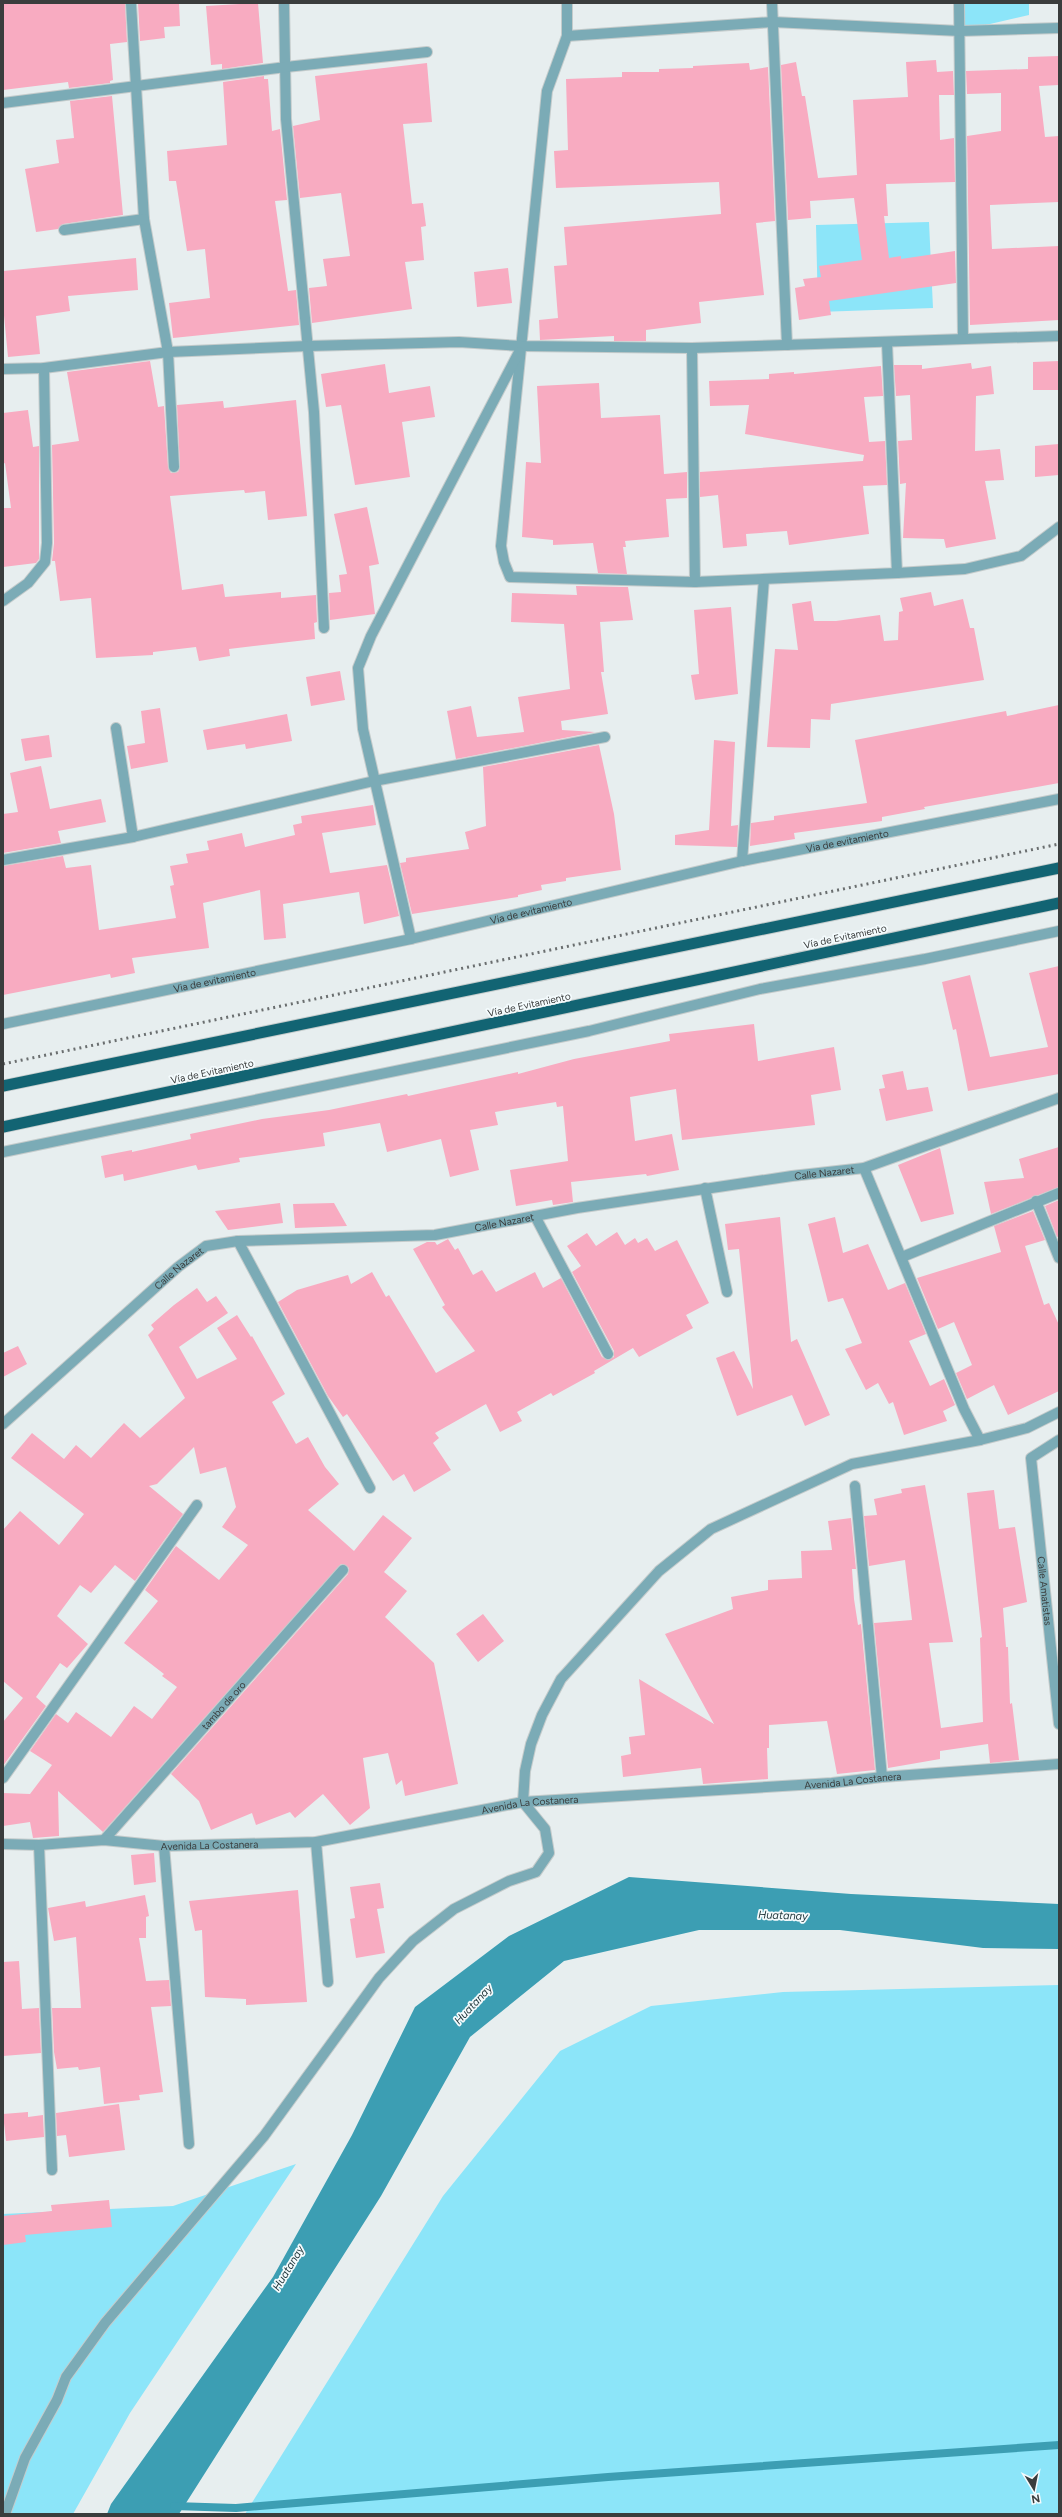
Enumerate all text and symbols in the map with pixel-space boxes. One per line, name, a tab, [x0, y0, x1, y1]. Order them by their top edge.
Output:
street label: Via de evitamiento	[805, 826, 890, 855]
street label: Via de evitamiento	[489, 895, 574, 927]
street label: Vía de Evitamiento	[803, 921, 888, 952]
street label: Via de evitamiento	[172, 965, 257, 995]
street label: Vía de Evitamiento	[487, 989, 572, 1020]
street label: Vía de Evitamiento	[170, 1056, 255, 1087]
street label: Calle Nazaret	[794, 1163, 855, 1183]
street label: Calle Nazaret	[473, 1210, 535, 1234]
street label: Calle Nazaret	[152, 1244, 206, 1292]
street label: Calle Amatistas	[1034, 1556, 1055, 1627]
street label: tambo de oro	[199, 1678, 249, 1732]
street label: Avenida La Costanera	[804, 1770, 902, 1792]
street label: Avenida La Costanera	[480, 1793, 579, 1817]
street label: Avenida La Costanera	[161, 1838, 258, 1853]
water label: Huatanay	[758, 1908, 809, 1923]
water label: Huatanay	[452, 1981, 496, 2027]
water label: Huatanay	[270, 2242, 307, 2293]
north arrow	[1014, 2469, 1054, 2509]
text: N	[1030, 2491, 1041, 2505]

